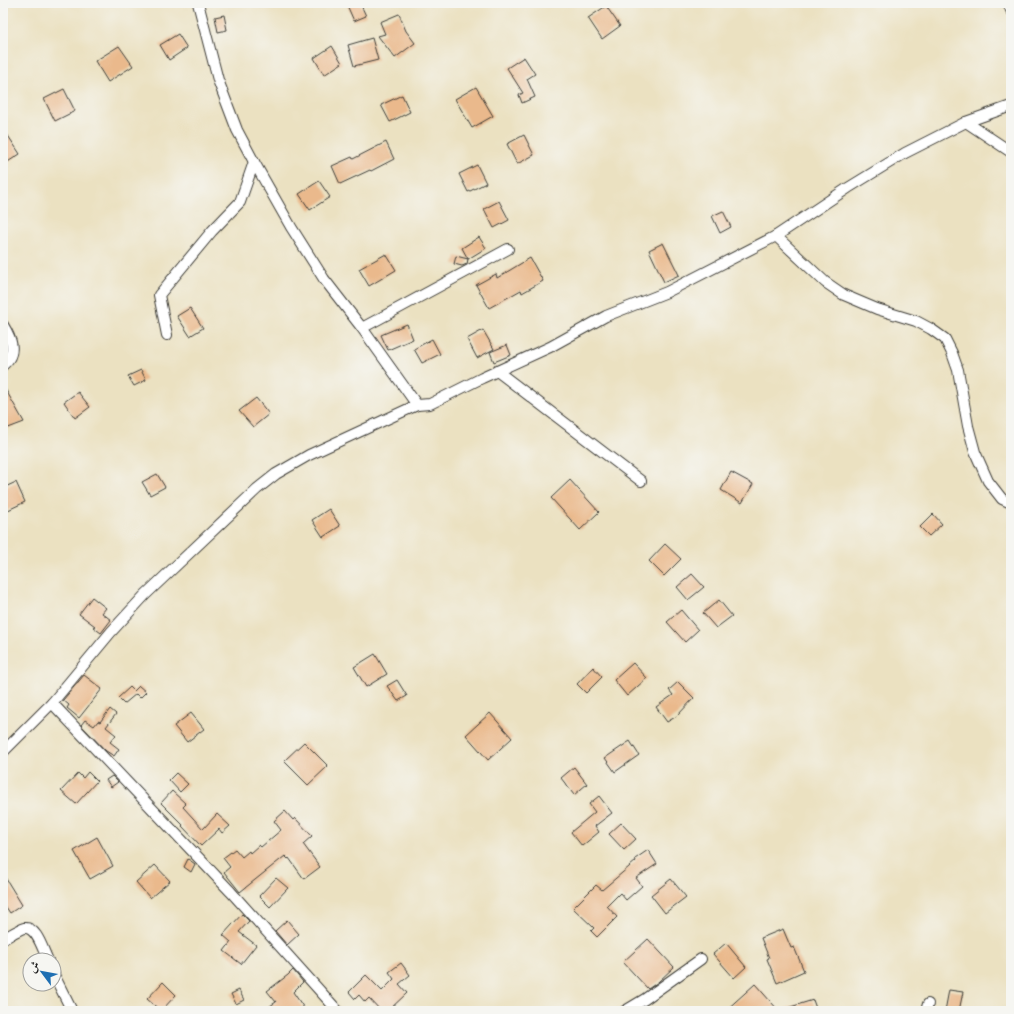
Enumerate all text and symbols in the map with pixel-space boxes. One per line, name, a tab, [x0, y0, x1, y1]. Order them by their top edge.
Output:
north arrow	[22, 952, 62, 992]
text: ش	[26, 959, 42, 975]

